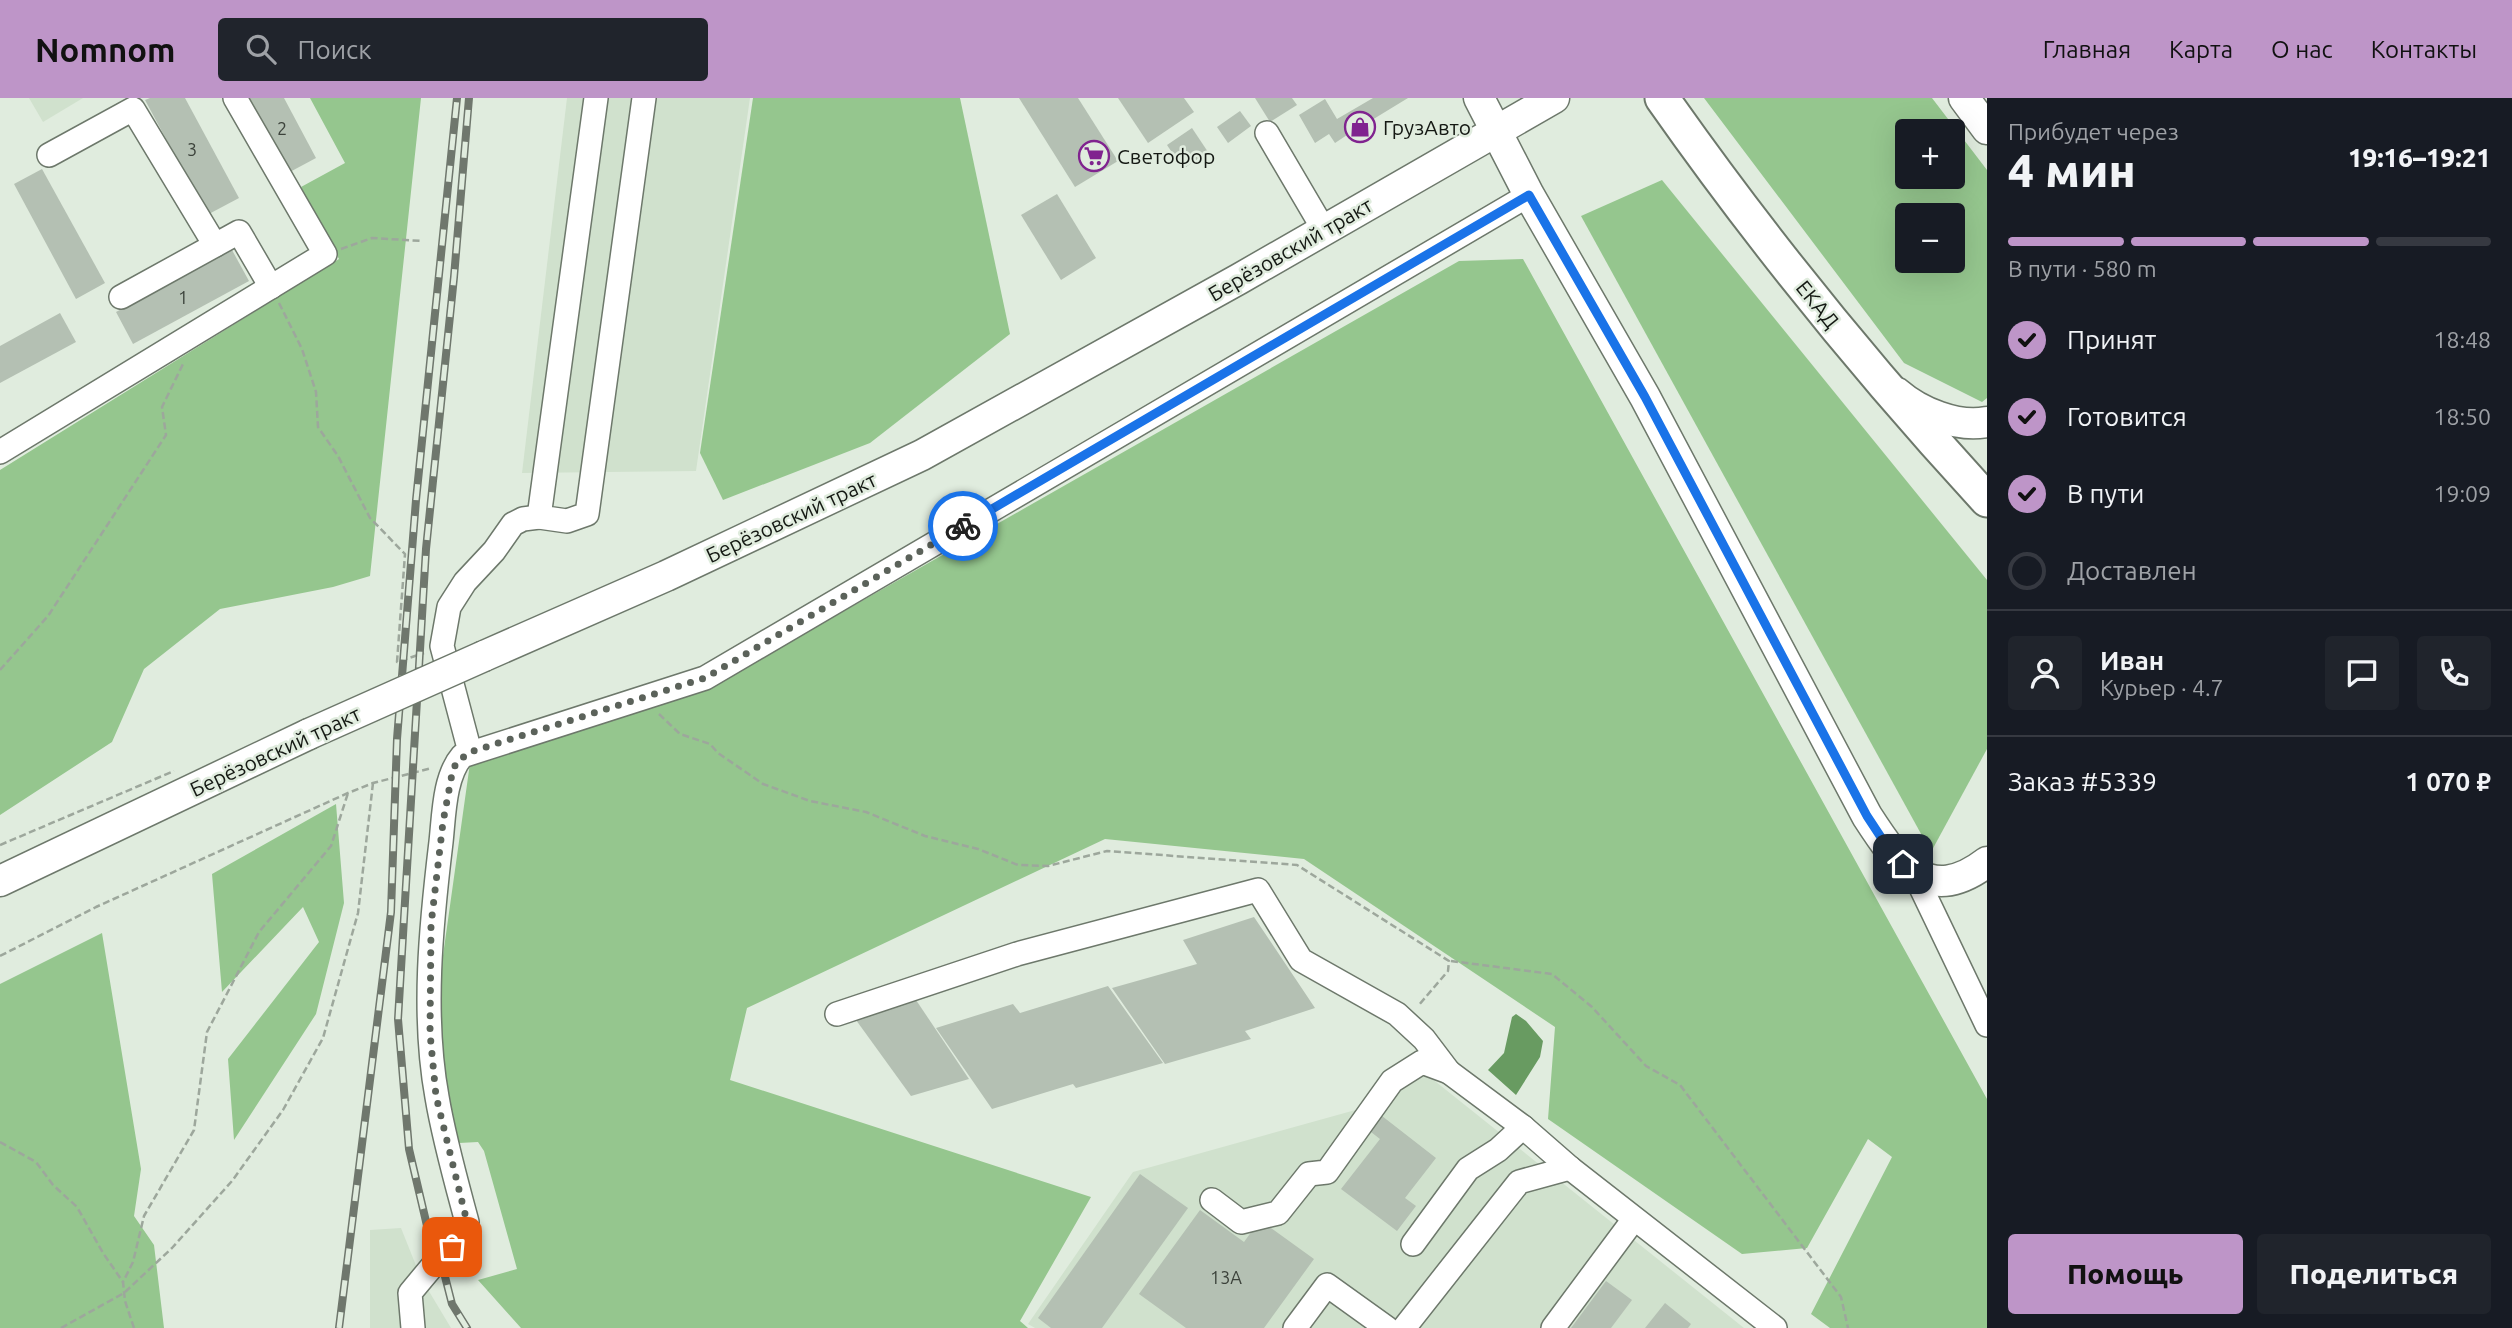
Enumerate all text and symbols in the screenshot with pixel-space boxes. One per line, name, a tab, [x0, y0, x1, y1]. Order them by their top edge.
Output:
search box	[218, 18, 708, 81]
icon: search	[242, 30, 280, 68]
text: Nomnom	[35, 31, 176, 68]
text: Поиск	[298, 35, 372, 64]
text: Главная	[2043, 36, 2131, 63]
text: Карта	[2169, 36, 2233, 63]
text: О нас	[2271, 36, 2333, 63]
text: Контакты	[2371, 36, 2477, 63]
shop icon: ГрузАвто	[1343, 110, 1377, 144]
place label: ГрузАвто	[1383, 115, 1471, 139]
house number: 2	[277, 118, 287, 138]
map controls	[1895, 119, 1965, 273]
button: +	[1895, 119, 1965, 189]
text: Прибудет через	[2008, 119, 2179, 144]
house number: 3	[187, 139, 197, 159]
supermarket icon: Светофор	[1077, 139, 1111, 173]
text: 19:16–19:21	[2348, 143, 2491, 172]
place label: Светофор	[1117, 144, 1215, 168]
text: 4 мин	[2008, 144, 2136, 196]
street label: Берёзовский тракт	[1204, 192, 1377, 306]
button: −	[1895, 203, 1965, 273]
text: В пути · 580 m	[2008, 256, 2157, 281]
street label: ЕКАД	[1792, 275, 1844, 333]
house number: 1	[178, 287, 188, 307]
icon: check	[2008, 321, 2046, 359]
text: Принят	[2067, 325, 2156, 354]
text: 18:48	[2433, 327, 2491, 352]
icon: check	[2008, 398, 2046, 436]
text: Готовится	[2067, 402, 2187, 431]
text: 18:50	[2433, 404, 2491, 429]
street label: Берёзовский тракт	[702, 467, 881, 567]
icon: check	[2008, 475, 2046, 513]
text: В пути	[2067, 479, 2144, 508]
text: 19:09	[2433, 481, 2491, 506]
courier	[928, 491, 998, 561]
icon: bike	[944, 507, 982, 545]
text: Доставлен	[2067, 556, 2197, 585]
button: person	[2008, 636, 2082, 710]
button: chat	[2325, 636, 2399, 710]
button: phone	[2417, 636, 2491, 710]
text: Иван	[2100, 646, 2164, 675]
text: Курьер · 4.7	[2100, 675, 2224, 700]
street label: Берёзовский тракт	[186, 701, 365, 801]
text: Заказ #5339	[2008, 767, 2157, 796]
text: 1 070 ₽	[2405, 767, 2491, 796]
pin	[1873, 834, 1933, 894]
icon: home	[1884, 845, 1922, 883]
pin	[422, 1217, 482, 1277]
icon: bag	[433, 1228, 471, 1266]
button: Помощь	[2008, 1234, 2243, 1314]
button: Поделиться	[2257, 1234, 2491, 1314]
house number: 13А	[1210, 1267, 1242, 1287]

